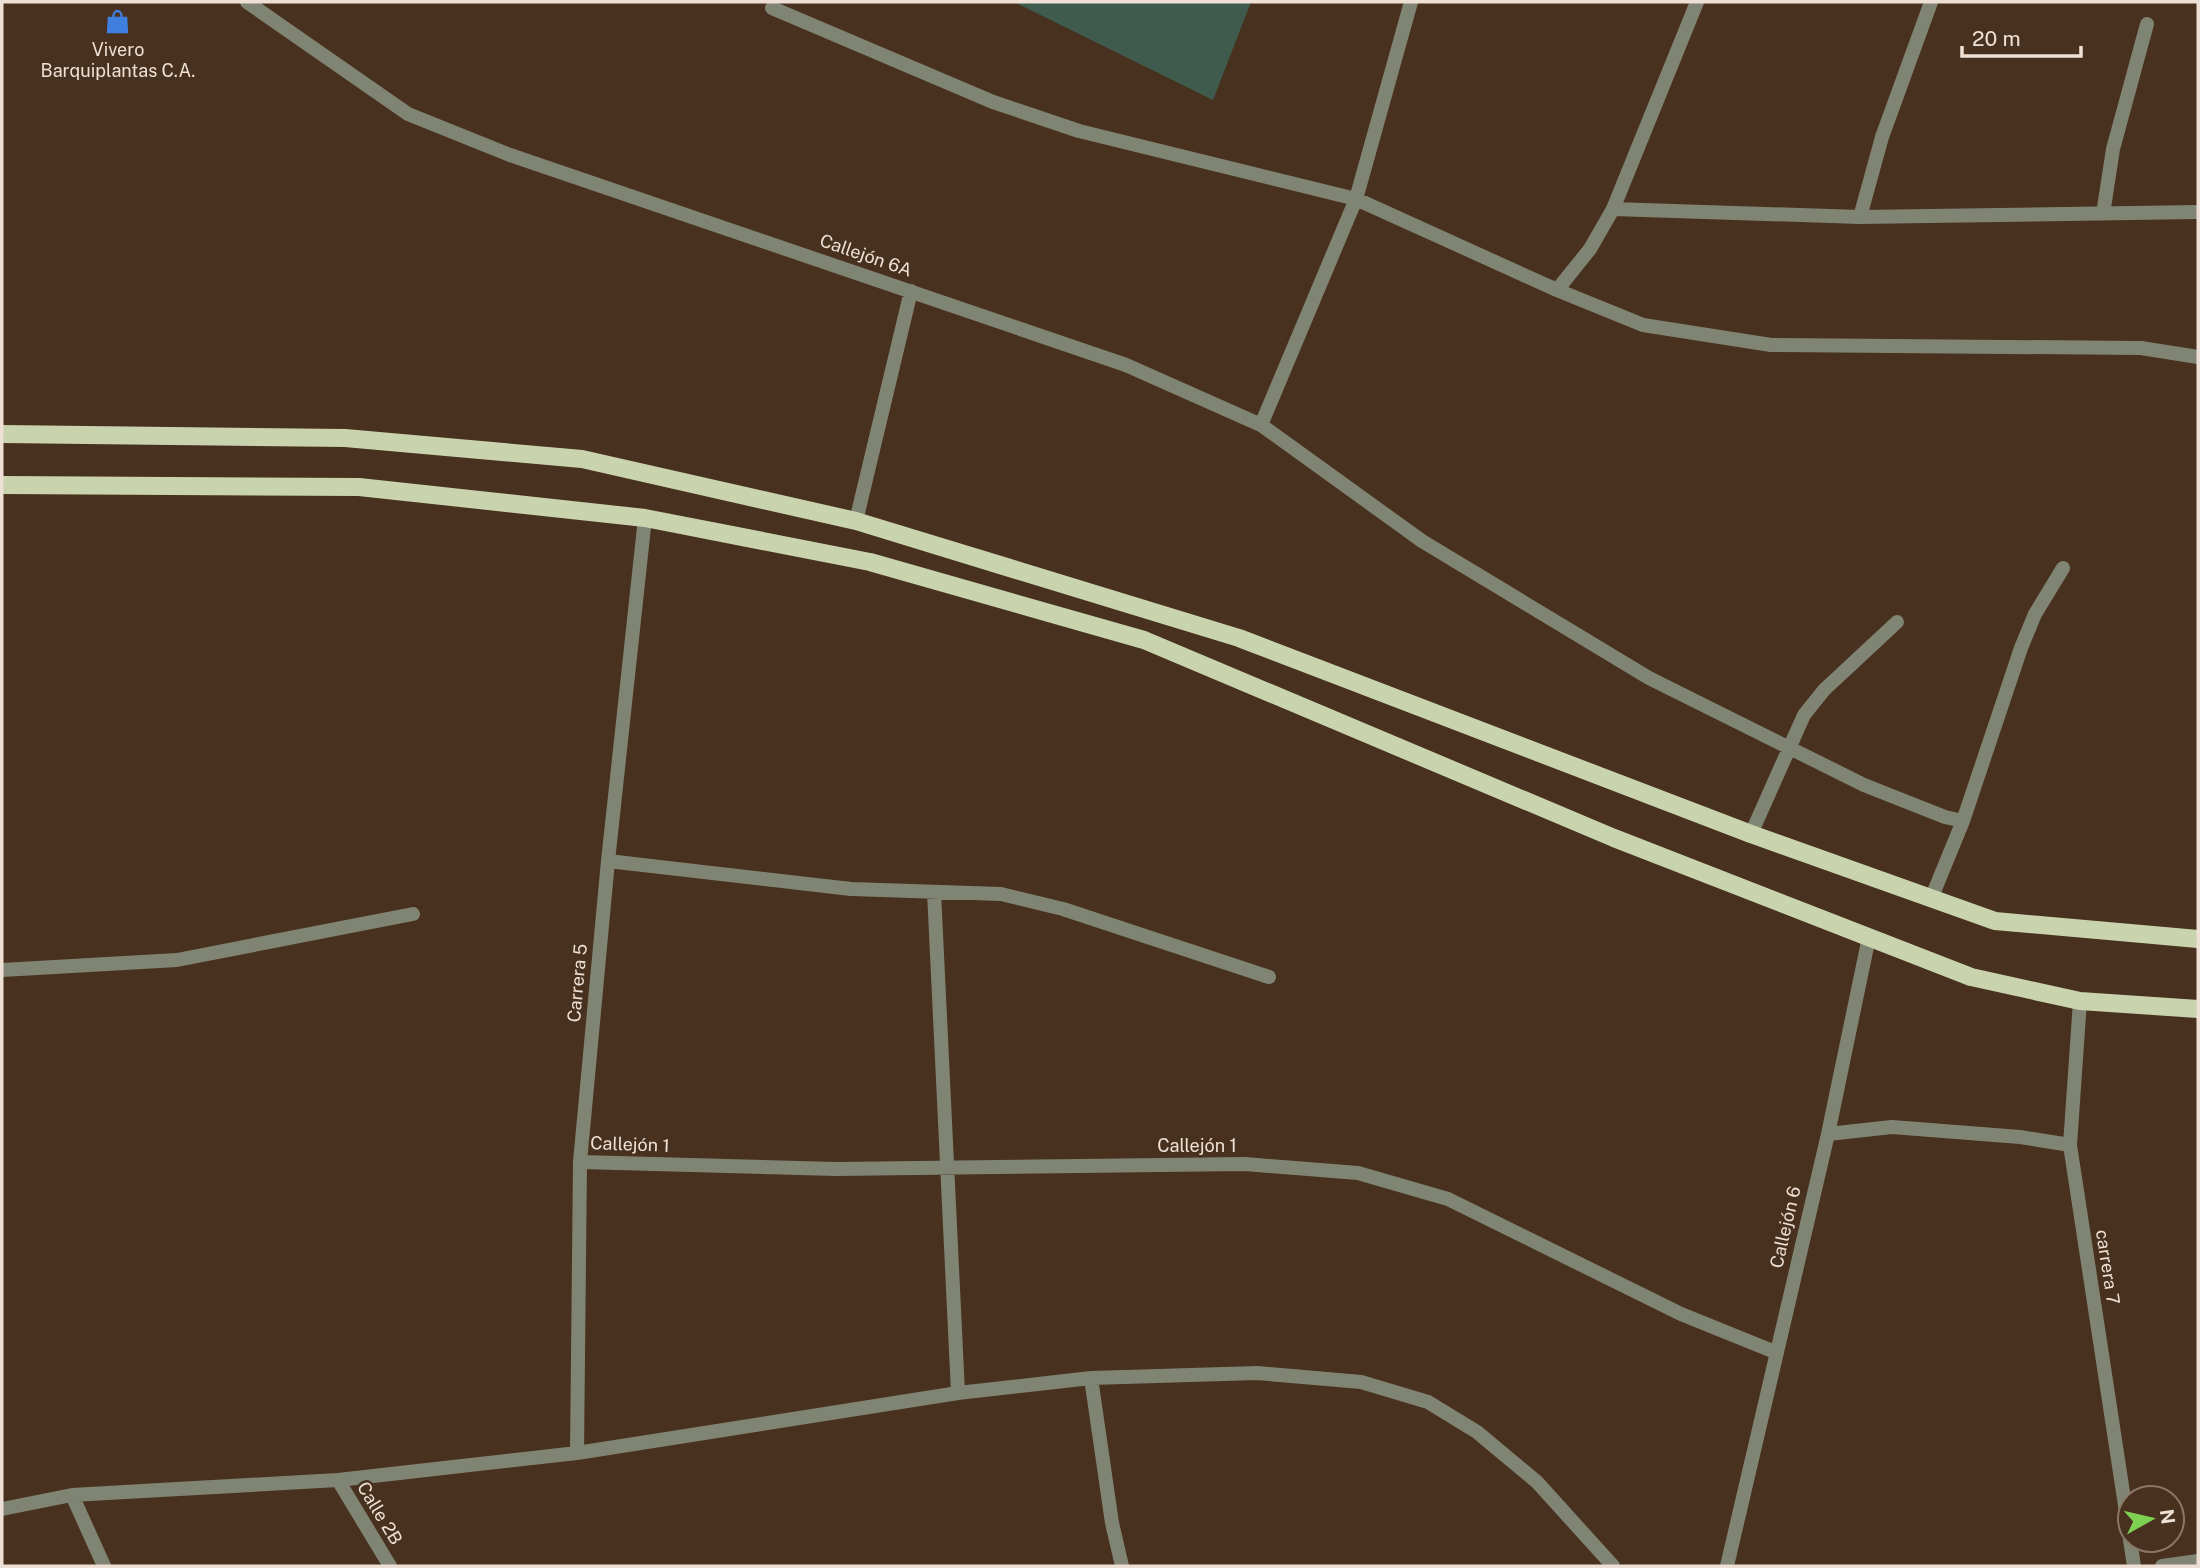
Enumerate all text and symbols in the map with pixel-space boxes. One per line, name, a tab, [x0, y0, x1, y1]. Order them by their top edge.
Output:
shop icon: Vivero Barquiplantas C.A.	[104, 8, 132, 36]
scale bar	[1962, 14, 2081, 58]
text: 20 m	[1972, 26, 2021, 51]
place label: Vivero Barquiplantas C.A.	[41, 39, 195, 81]
street label: Callejón 6A	[817, 229, 915, 281]
street label: Carrera 5	[563, 943, 591, 1023]
street label: Callejón 1	[590, 1132, 670, 1156]
street label: Callejón 1	[1157, 1135, 1237, 1156]
street label: Callejón 6	[1765, 1184, 1805, 1270]
street label: carrera 7	[2092, 1228, 2124, 1306]
street label: Calle 2B	[353, 1478, 407, 1548]
north arrow	[2116, 1484, 2186, 1554]
text: N	[2156, 1508, 2180, 1526]

